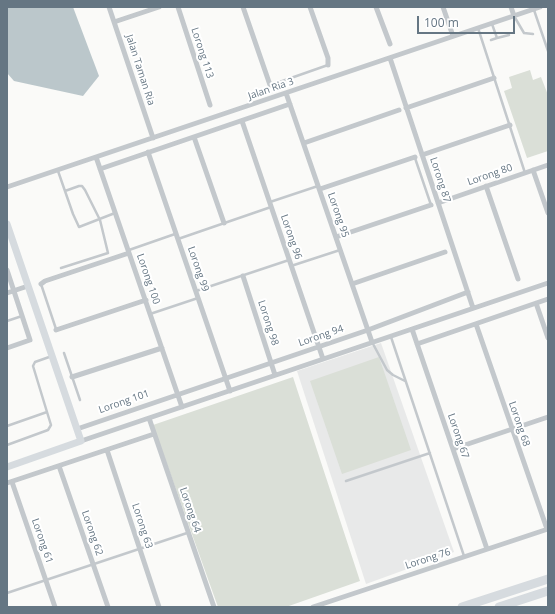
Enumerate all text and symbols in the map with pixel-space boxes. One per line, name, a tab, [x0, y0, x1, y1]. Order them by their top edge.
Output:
scale bar	[419, 8, 517, 34]
text: 100 m	[424, 14, 459, 31]
street label: Lorong 113	[188, 26, 216, 80]
street label: Jalan Taman Ria	[123, 33, 157, 107]
street label: Jalan Ria 3	[247, 76, 295, 102]
street label: Lorong 87	[427, 156, 453, 204]
street label: Lorong 80	[466, 162, 514, 188]
street label: Lorong 95	[325, 191, 351, 239]
street label: Lorong 96	[278, 213, 304, 261]
street label: Lorong 99	[185, 245, 211, 293]
street label: Lorong 100	[134, 252, 162, 306]
street label: Lorong 98	[255, 299, 281, 347]
street label: Lorong 94	[297, 323, 345, 349]
street label: Lorong 101	[97, 388, 151, 416]
street label: Lorong 68	[506, 400, 532, 448]
street label: Lorong 67	[445, 412, 471, 460]
street label: Lorong 64	[177, 486, 203, 534]
street label: Lorong 63	[129, 502, 155, 550]
street label: Lorong 62	[79, 509, 105, 557]
street label: Lorong 61	[29, 517, 55, 565]
street label: Lorong 76	[404, 546, 452, 572]

